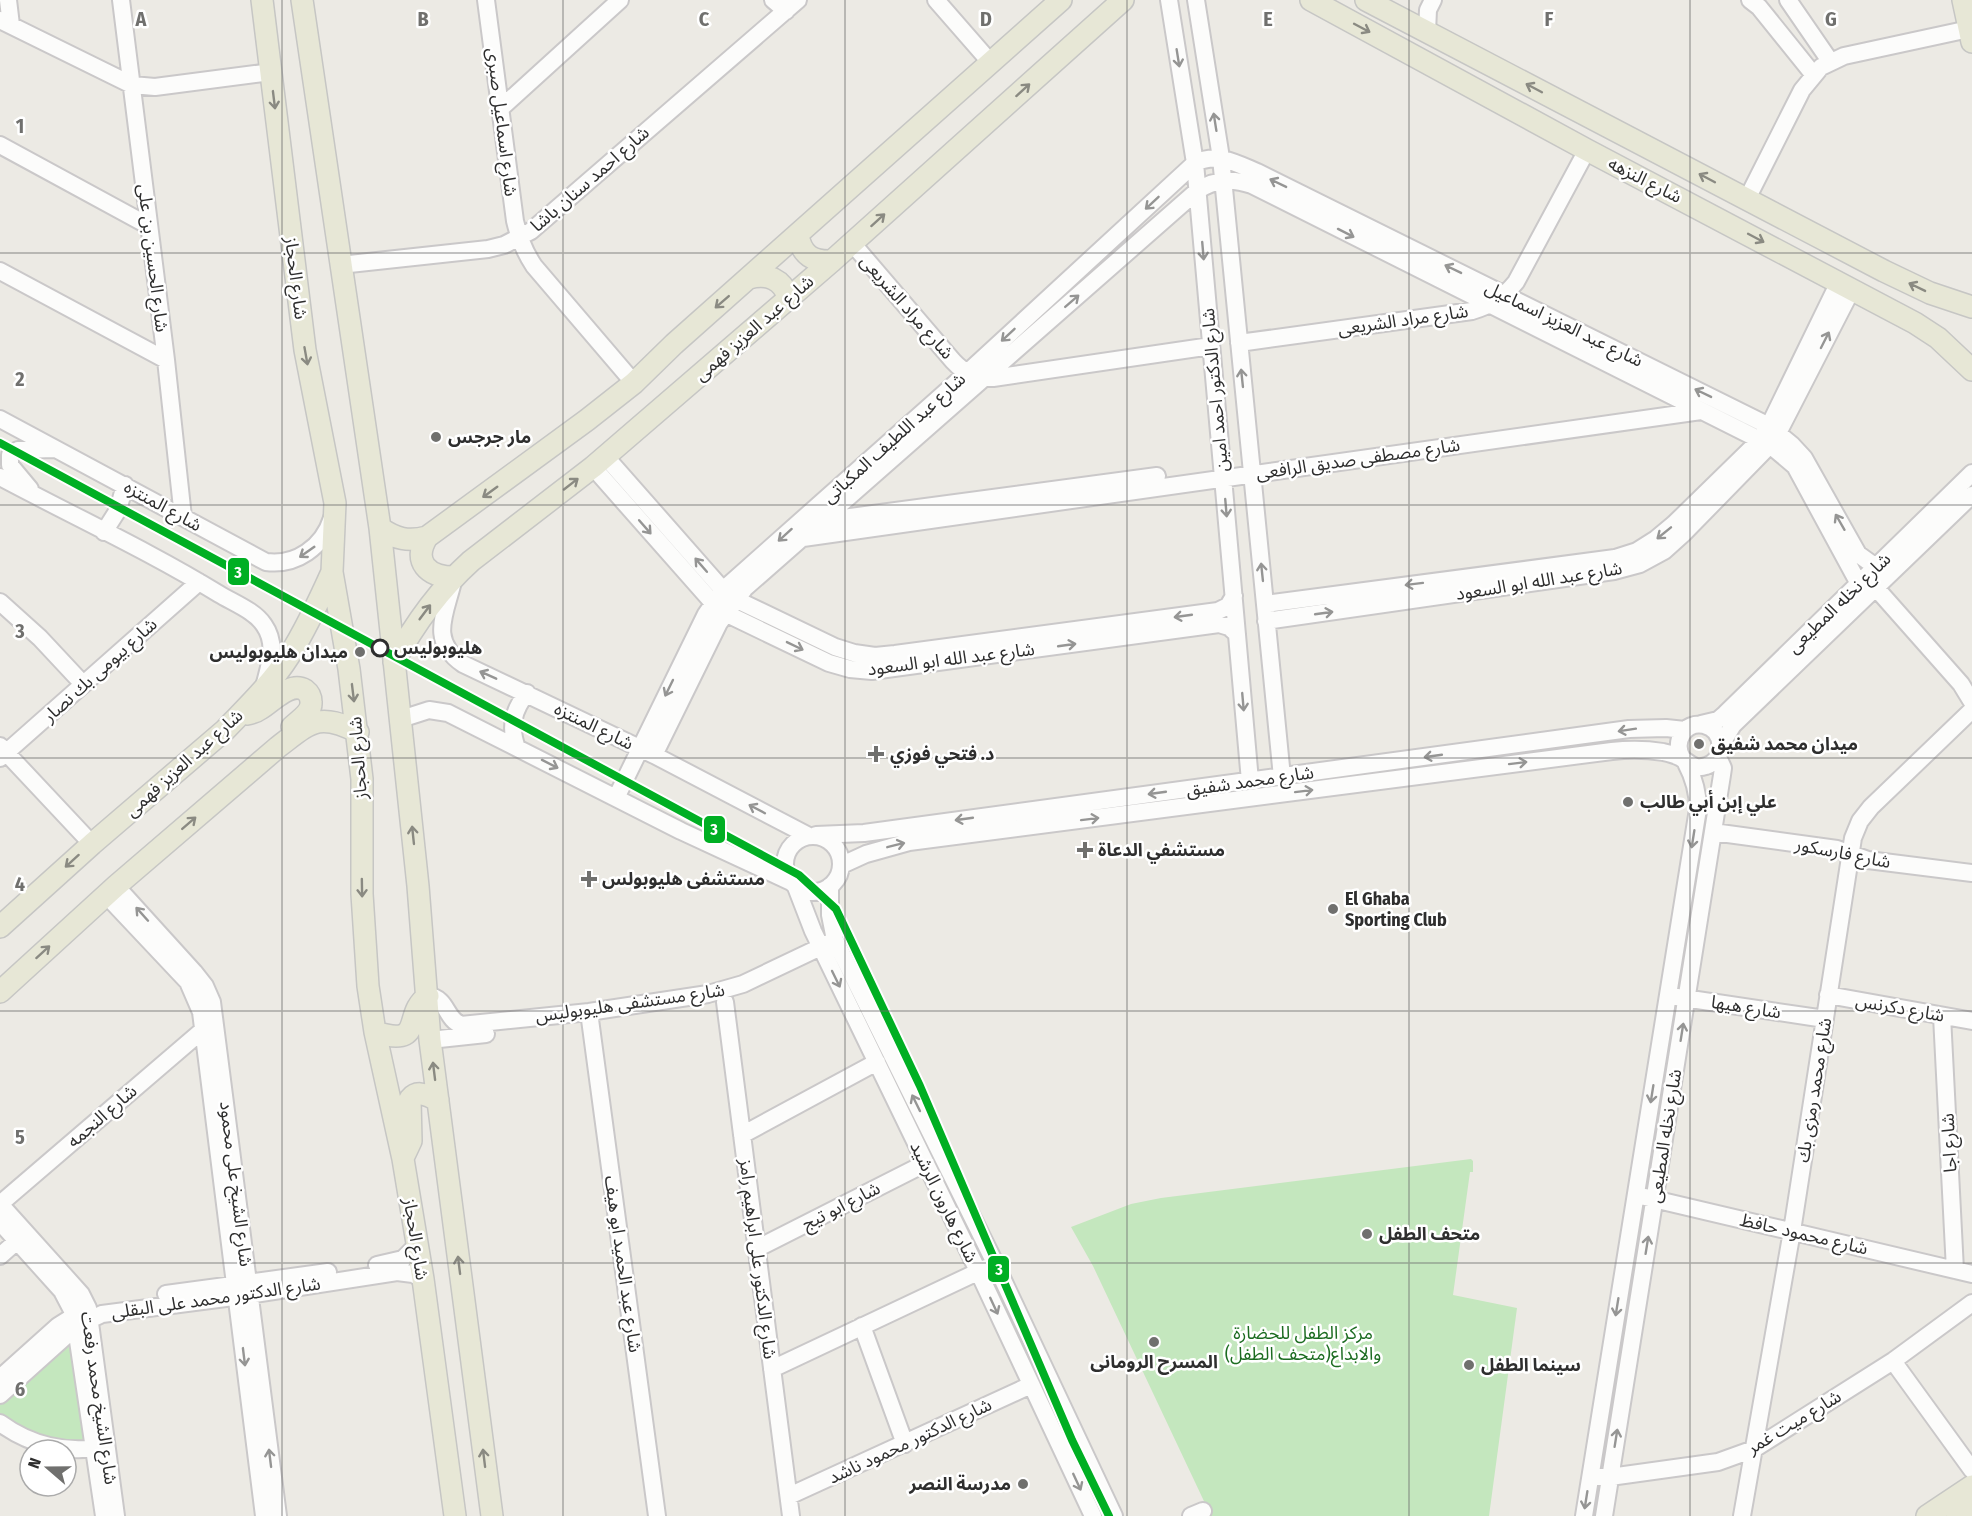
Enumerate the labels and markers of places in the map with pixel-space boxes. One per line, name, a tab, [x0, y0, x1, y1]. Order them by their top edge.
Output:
place label: مار جرجس	[448, 426, 531, 448]
marker: مار جرجس	[429, 430, 443, 444]
place label: هليوبوليس	[394, 637, 482, 659]
marker: هليوبوليس	[371, 639, 389, 657]
place label: ميدان هليوبوليس	[210, 641, 348, 663]
marker: ميدان هليوبوليس	[353, 645, 367, 659]
place label: ميدان محمد شفيق	[1711, 733, 1858, 755]
marker: ميدان محمد شفيق	[1692, 737, 1706, 751]
place label: د. فتحي فوزي	[890, 743, 994, 768]
marker: د. فتحي فوزي	[867, 745, 885, 763]
place label: علي إبن أبي طالب	[1640, 789, 1777, 816]
marker: علي إبن أبي طالب	[1621, 795, 1635, 809]
place label: مستشفي الدعاة	[1098, 839, 1225, 864]
marker: مستشفي الدعاة	[1076, 841, 1094, 859]
place label: مستشفى هليوبولس	[602, 868, 765, 890]
marker: مستشفى هليوبولس	[580, 870, 598, 888]
place label: El Ghaba Sporting Club	[1345, 888, 1447, 931]
marker: El Ghaba Sporting Club	[1326, 902, 1340, 916]
place label: متحف الطفل	[1379, 1223, 1480, 1245]
marker: متحف الطفل	[1360, 1227, 1374, 1241]
marker: المسرح الرومانى	[1147, 1335, 1161, 1349]
place label: المسرح الرومانى	[1090, 1351, 1218, 1375]
place label: سينما الطفل	[1481, 1354, 1581, 1376]
marker: سينما الطفل	[1462, 1358, 1476, 1372]
place label: مدرسة النصر	[908, 1473, 1011, 1495]
marker: مدرسة النصر	[1016, 1477, 1030, 1491]

